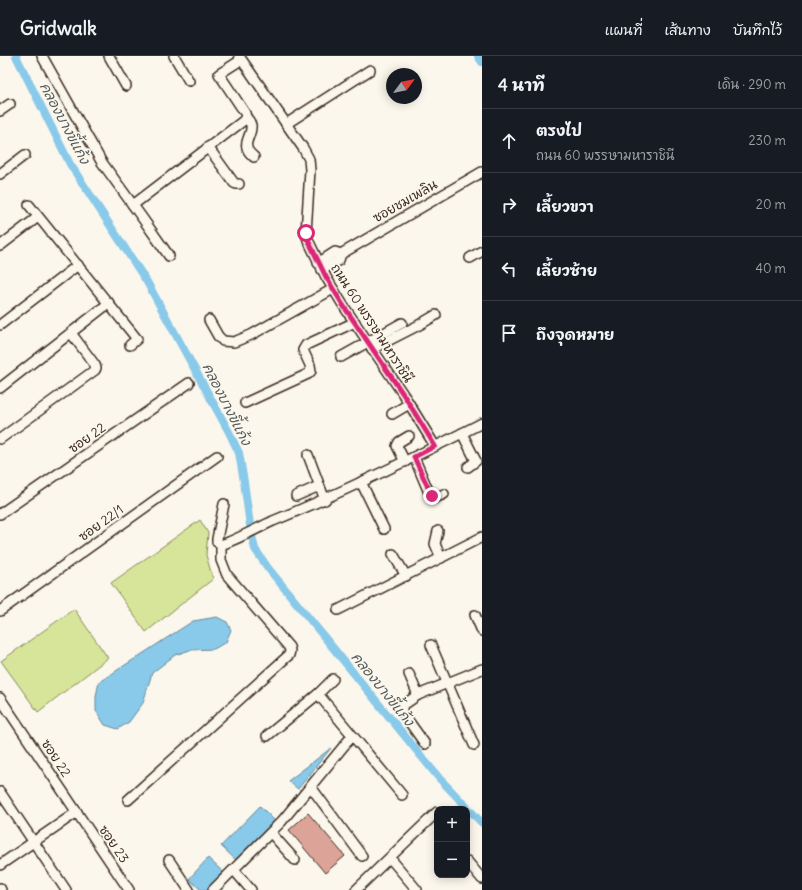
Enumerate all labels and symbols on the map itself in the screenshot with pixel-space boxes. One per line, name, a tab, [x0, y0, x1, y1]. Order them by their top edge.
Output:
north arrow	[386, 68, 422, 104]
water label: คลองบางขี้แก้ง	[36, 77, 98, 168]
street label: ซอยชมเพลิน	[370, 176, 441, 226]
route start	[297, 224, 315, 242]
street label: ถนน 60 พรรษามหาราชินี	[327, 260, 417, 386]
water label: คลองบางขี้แก้ง	[199, 358, 259, 449]
street label: ซอย 22	[65, 419, 109, 457]
route end	[423, 487, 441, 505]
street label: ซอย 22/1	[75, 501, 127, 545]
water label: คลองบางขี้แก้ง	[348, 646, 422, 730]
street label: ซอย 22	[38, 736, 74, 780]
street label: ซอย 23	[95, 822, 133, 866]

